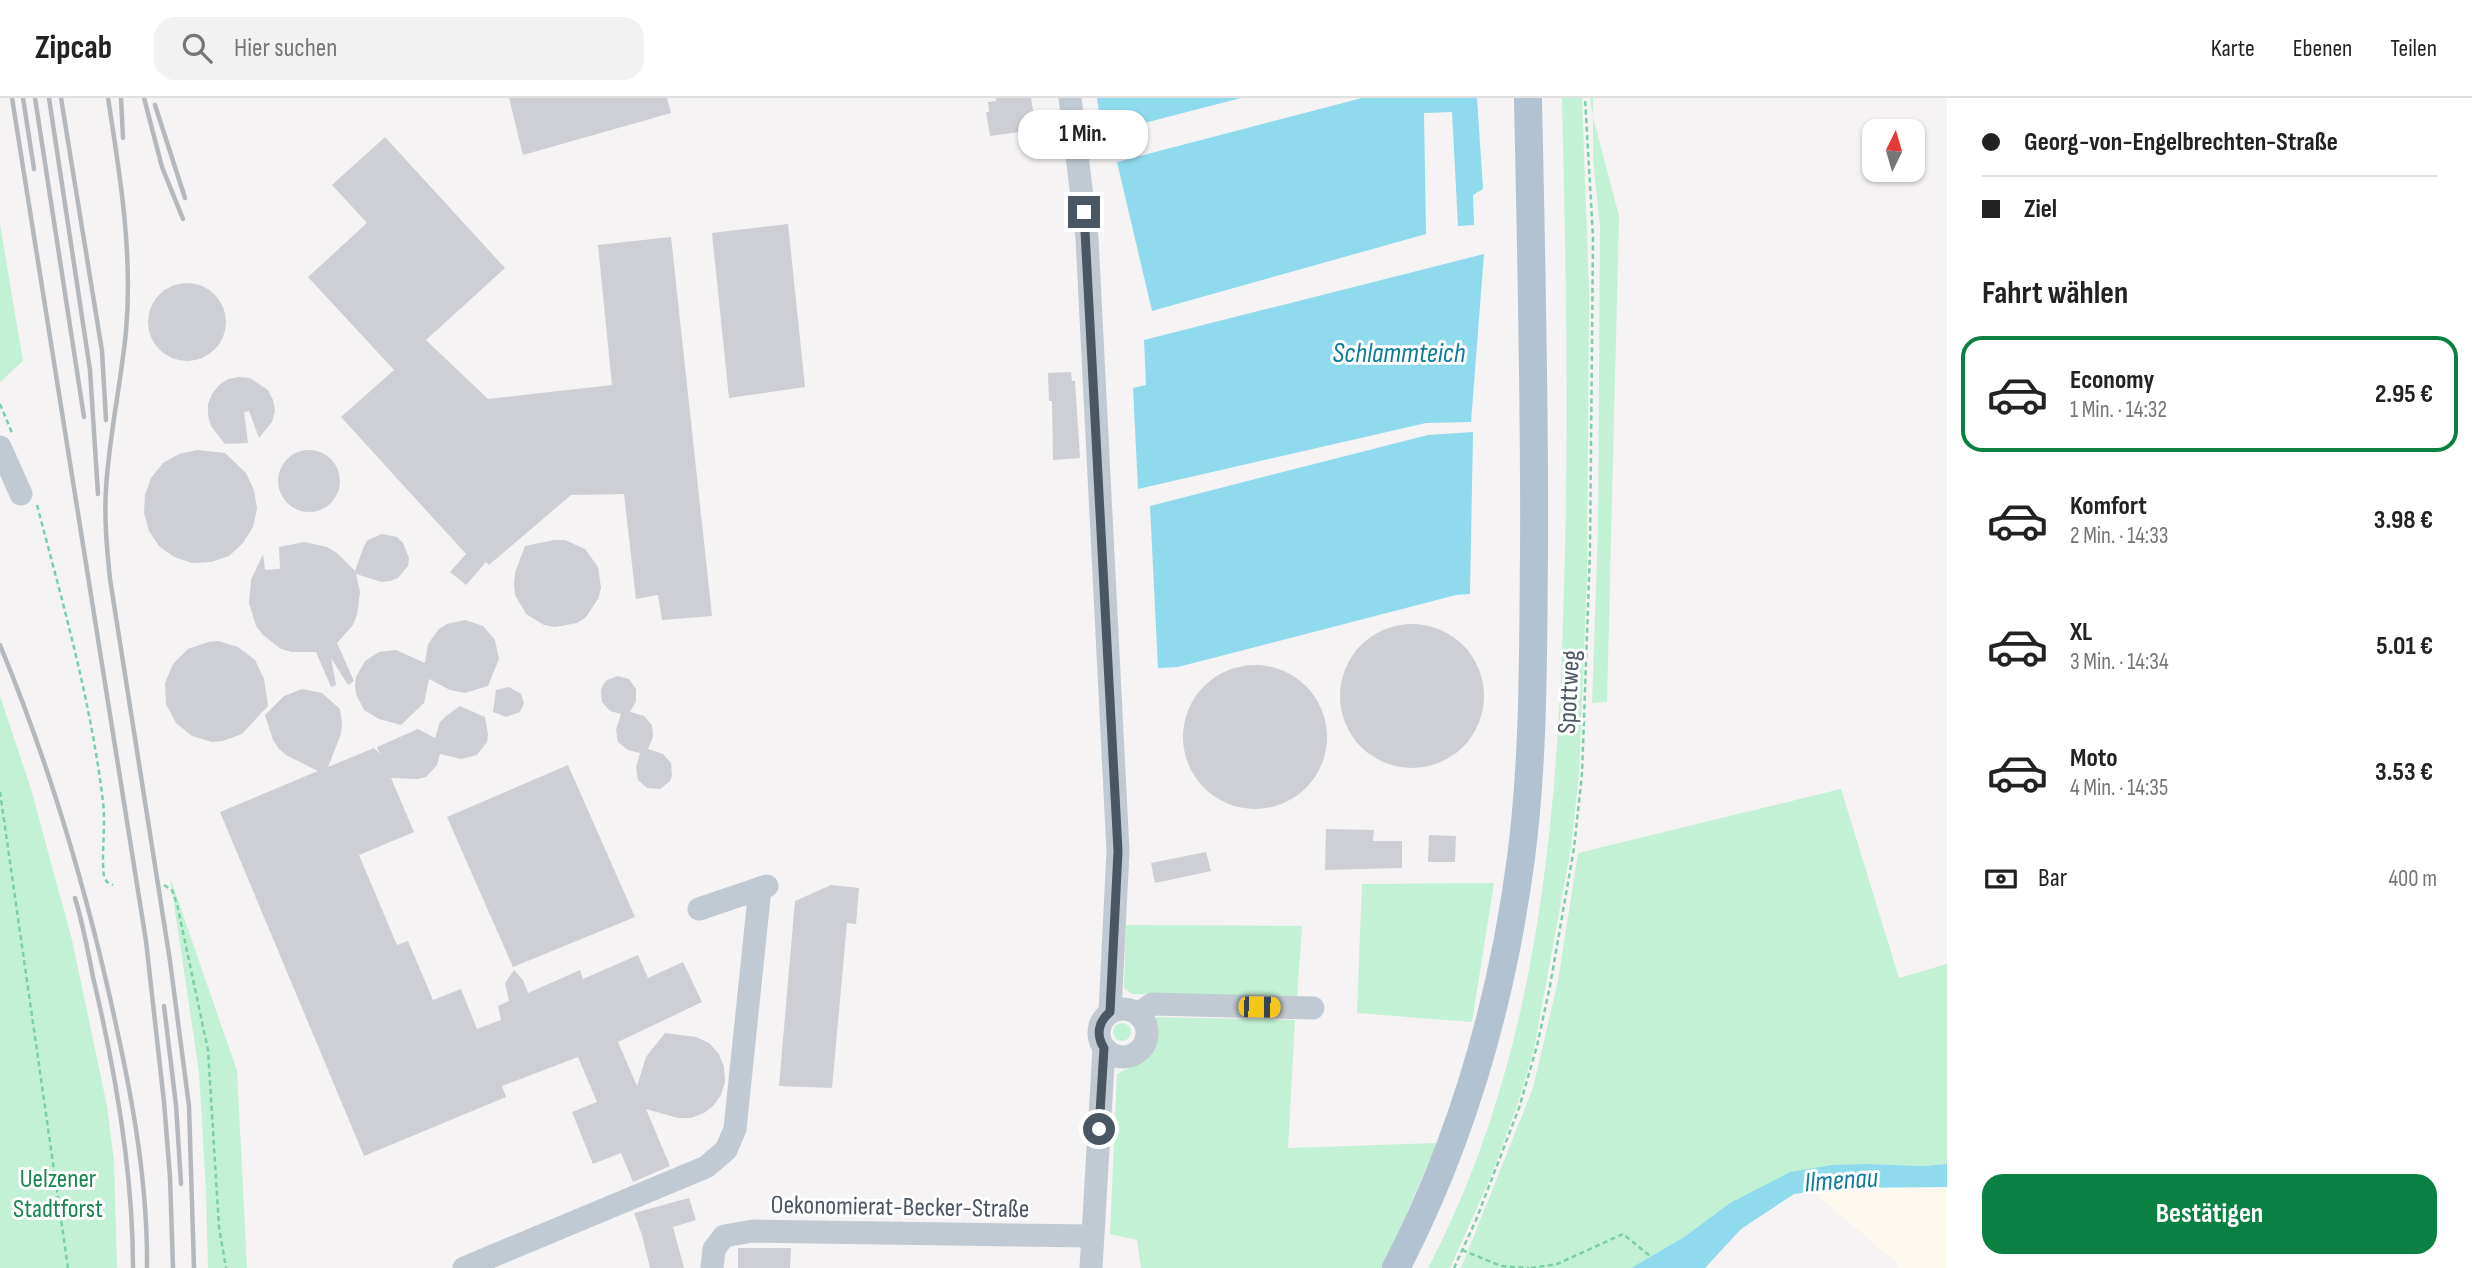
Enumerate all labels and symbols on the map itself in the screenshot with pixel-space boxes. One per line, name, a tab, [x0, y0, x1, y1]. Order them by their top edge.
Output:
callout: 1 Min.	[1019, 110, 1149, 159]
north arrow	[1862, 119, 1925, 182]
route end	[1068, 196, 1100, 228]
water label: Schlammteich	[1332, 337, 1466, 370]
street label: Spottweg	[1552, 649, 1587, 735]
car	[1238, 996, 1281, 1018]
route start	[1083, 1113, 1115, 1145]
water label: Ilmenau	[1803, 1161, 1880, 1200]
park label: Uelzener Stadtforst	[13, 1164, 103, 1225]
street label: Oekonomierat-Becker-Straße	[770, 1190, 1030, 1225]

